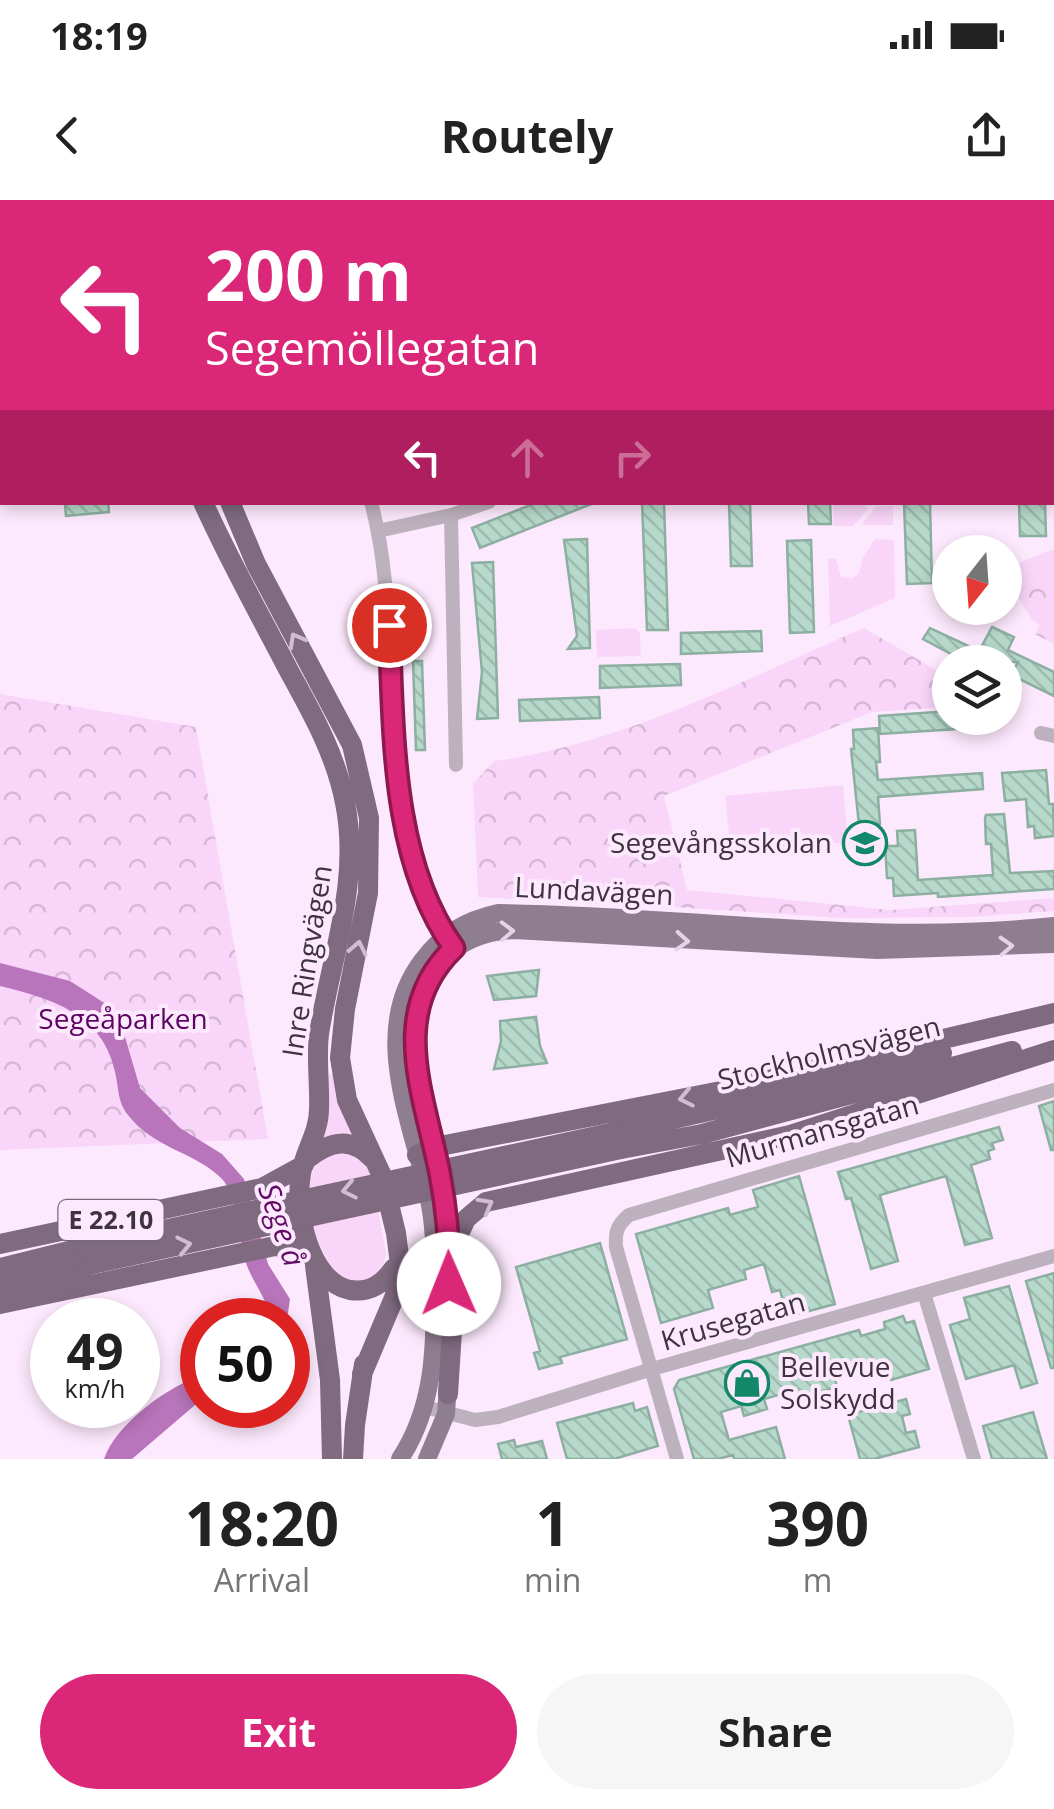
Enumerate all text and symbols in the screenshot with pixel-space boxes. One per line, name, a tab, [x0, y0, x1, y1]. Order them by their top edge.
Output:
text: 18:19	[50, 9, 148, 61]
text: Routely	[441, 105, 613, 166]
icon: back	[40, 108, 95, 163]
icon: share	[959, 108, 1014, 163]
text: 200 m	[205, 226, 412, 322]
icon: left	[40, 240, 170, 370]
text: Segemöllegatan	[205, 317, 539, 378]
icon: left	[395, 430, 450, 485]
icon: ahead	[500, 430, 555, 485]
icon: right	[605, 430, 660, 485]
north arrow	[932, 535, 1022, 625]
map controls	[932, 535, 1022, 735]
pin	[347, 583, 432, 668]
icon: arrive	[362, 598, 417, 653]
one-way arrow	[289, 633, 309, 651]
button: layers	[932, 645, 1022, 735]
school or university icon: Segevångsskolan	[842, 820, 888, 866]
place label: Segevångsskolan	[610, 823, 832, 861]
street label: Inre Ringvägen	[272, 862, 340, 1060]
street label: Lundavägen	[514, 867, 675, 913]
one-way arrow	[500, 921, 515, 942]
one-way arrow	[674, 929, 690, 951]
one-way arrow	[999, 936, 1015, 957]
one-way arrow	[346, 940, 367, 957]
park label: Segeåparken	[38, 999, 208, 1037]
street label: Stockholmsvägen	[713, 1006, 944, 1098]
street label: Murmansgatan	[721, 1084, 923, 1176]
one-way arrow	[678, 1087, 695, 1108]
water label: Sege å	[249, 1177, 316, 1272]
one-way arrow	[341, 1178, 358, 1199]
one-way arrow	[475, 1198, 494, 1217]
road number: E 22.10	[58, 1200, 164, 1240]
position arrow	[397, 1232, 501, 1336]
one-way arrow	[175, 1235, 192, 1256]
street label: Krusegatan	[656, 1281, 809, 1359]
speed limit sign: 50	[180, 1298, 310, 1428]
text: 49	[66, 1317, 124, 1385]
place label: Bellevue Solskydd	[780, 1347, 896, 1417]
shop icon: Bellevue Solskydd	[724, 1360, 770, 1406]
text: km/h	[65, 1371, 125, 1405]
text: 18:20	[185, 1482, 339, 1564]
text: 1	[536, 1482, 570, 1564]
text: 390	[766, 1482, 869, 1564]
text: Arrival	[214, 1558, 310, 1601]
text: min	[524, 1558, 581, 1601]
text: m	[803, 1558, 832, 1601]
button: Exit	[40, 1674, 517, 1789]
button: Share	[537, 1674, 1014, 1789]

